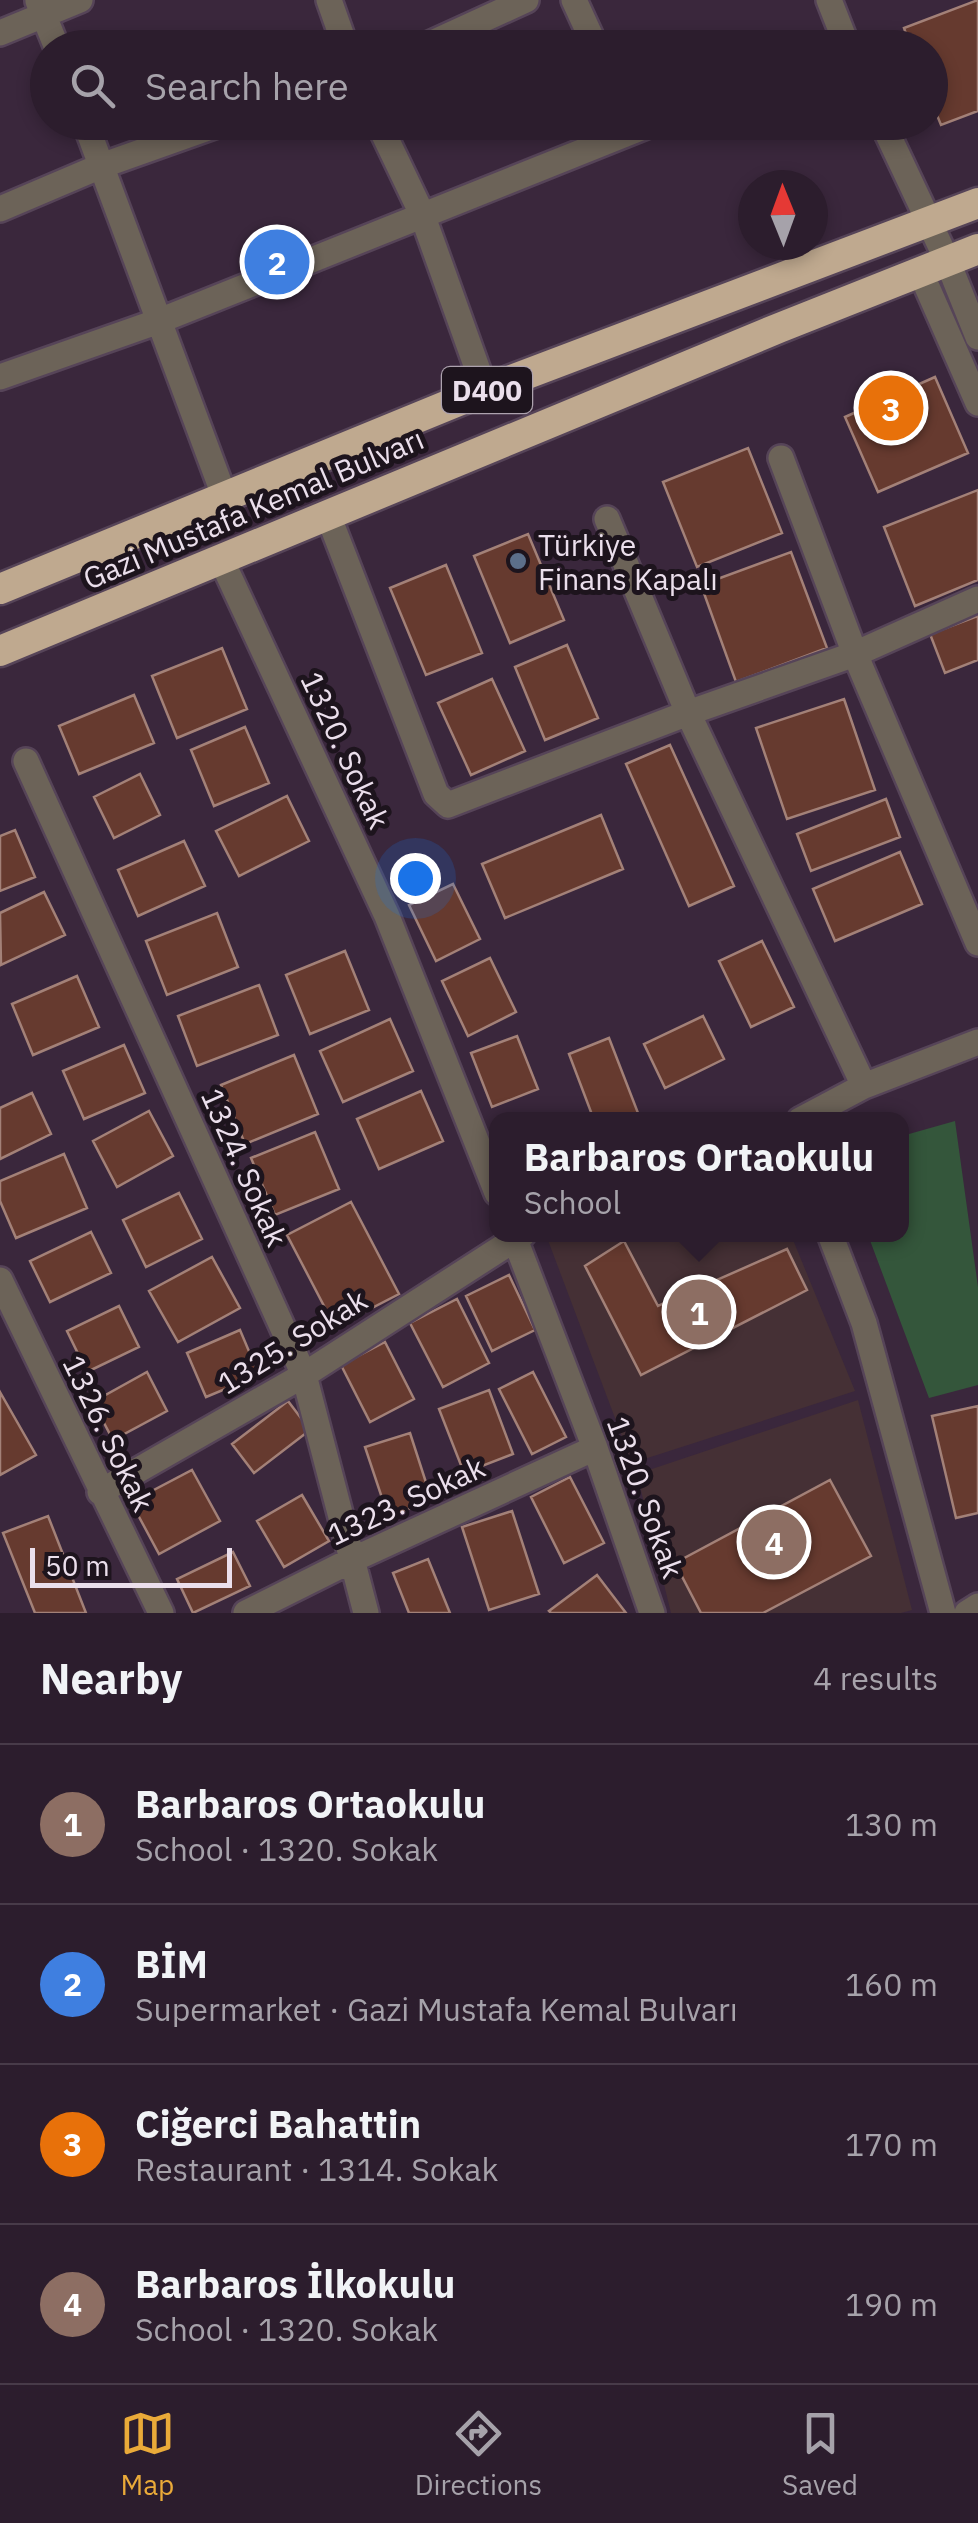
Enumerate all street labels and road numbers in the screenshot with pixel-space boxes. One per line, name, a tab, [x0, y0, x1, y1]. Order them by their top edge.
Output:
road number: D400	[442, 367, 532, 413]
street label: Gazi Mustafa Kemal Bulvarı	[77, 418, 429, 598]
street label: 1320. Sokak	[293, 665, 399, 835]
street label: 1324. Sokak	[193, 1082, 297, 1252]
street label: 1325. Sokak	[210, 1280, 374, 1402]
street label: 1326. Sokak	[54, 1349, 164, 1518]
street label: 1320. Sokak	[599, 1411, 693, 1583]
street label: 1323. Sokak	[321, 1447, 491, 1553]

